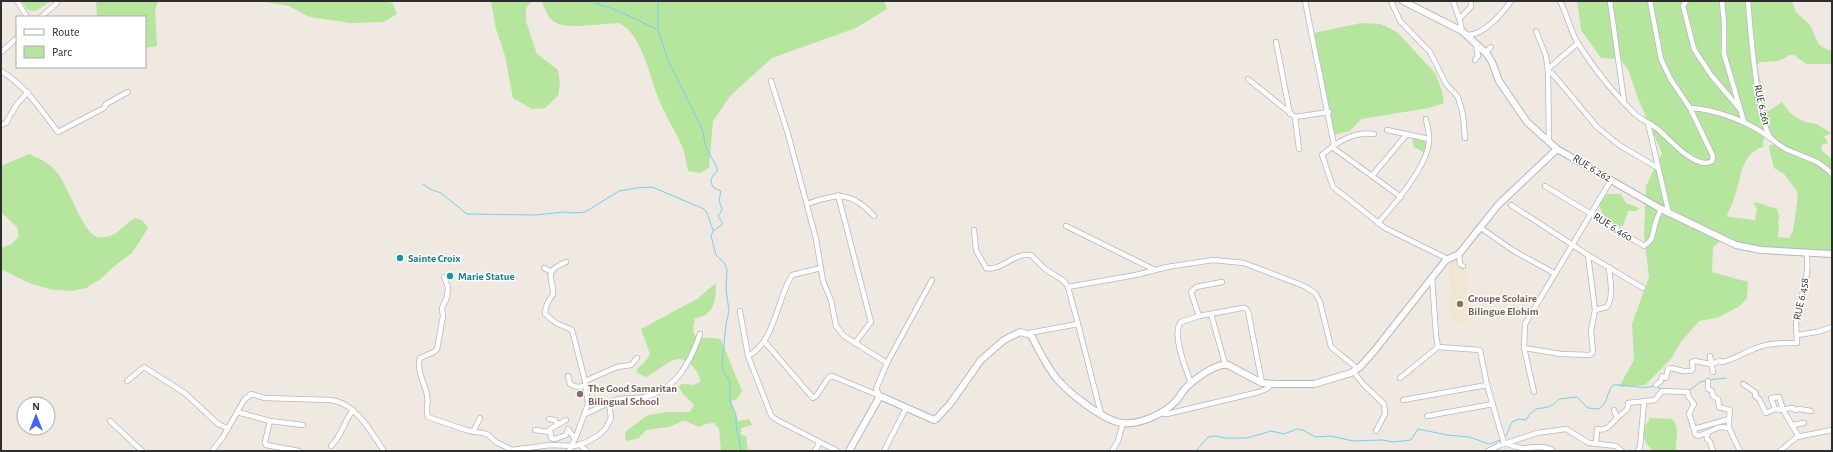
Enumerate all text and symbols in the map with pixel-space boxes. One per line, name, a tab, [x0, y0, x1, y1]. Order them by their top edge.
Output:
legend	[16, 16, 146, 68]
text: Route	[52, 26, 79, 38]
text: Parc	[52, 46, 72, 58]
street label: RUE 6.261	[1752, 84, 1772, 126]
street label: RUE 6.262	[1571, 152, 1613, 184]
street label: RUE 6.460	[1591, 211, 1635, 243]
marker: Sainte Croix	[395, 253, 405, 263]
place label: Sainte Croix	[408, 253, 461, 264]
marker: Marie Statue	[445, 271, 455, 281]
place label: Marie Statue	[458, 271, 515, 282]
street label: RUE 6.458	[1792, 277, 1810, 321]
place label: Groupe Scolaire Bilingue Elohim	[1468, 293, 1539, 317]
marker: Groupe Scolaire Bilingue Elohim	[1455, 299, 1465, 309]
place label: The Good Samaritan Bilingual School	[588, 383, 677, 407]
marker: The Good Samaritan Bilingual School	[575, 389, 585, 399]
north arrow	[16, 396, 56, 436]
text: N	[32, 401, 40, 412]

